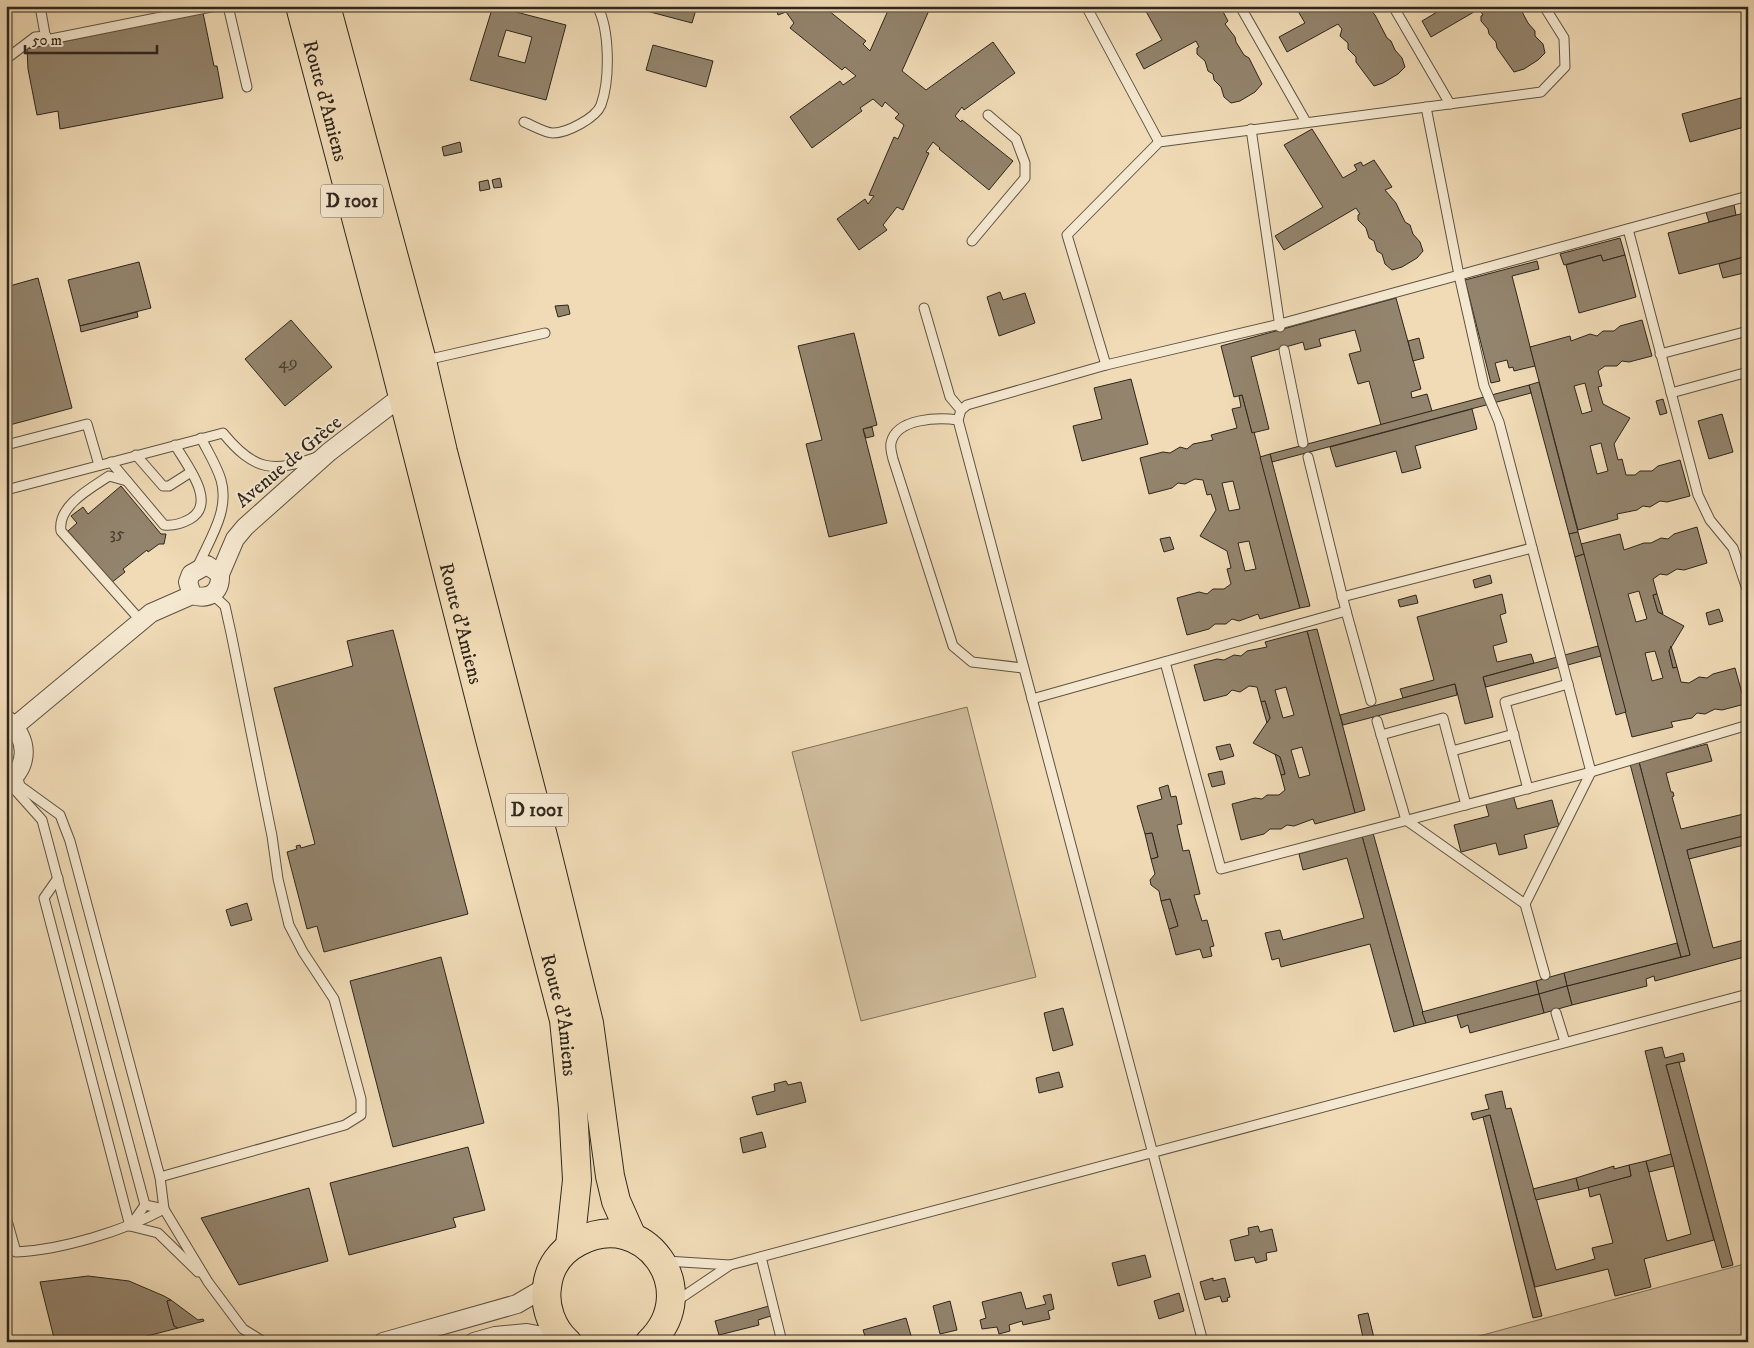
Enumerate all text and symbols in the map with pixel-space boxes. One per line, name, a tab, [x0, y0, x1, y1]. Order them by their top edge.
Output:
scale bar	[25, 22, 158, 54]
text: 50 m	[32, 31, 62, 50]
street label: Route d'Amiens	[297, 37, 353, 164]
road number: D 1001	[321, 185, 383, 218]
house number: 49	[278, 352, 298, 374]
street label: Avenue de Grèce	[231, 410, 347, 514]
house number: 35	[109, 523, 125, 545]
street label: Route d'Amiens	[433, 560, 488, 687]
road number: D 1001	[506, 794, 568, 826]
street label: Route d'Amiens	[535, 951, 582, 1078]

